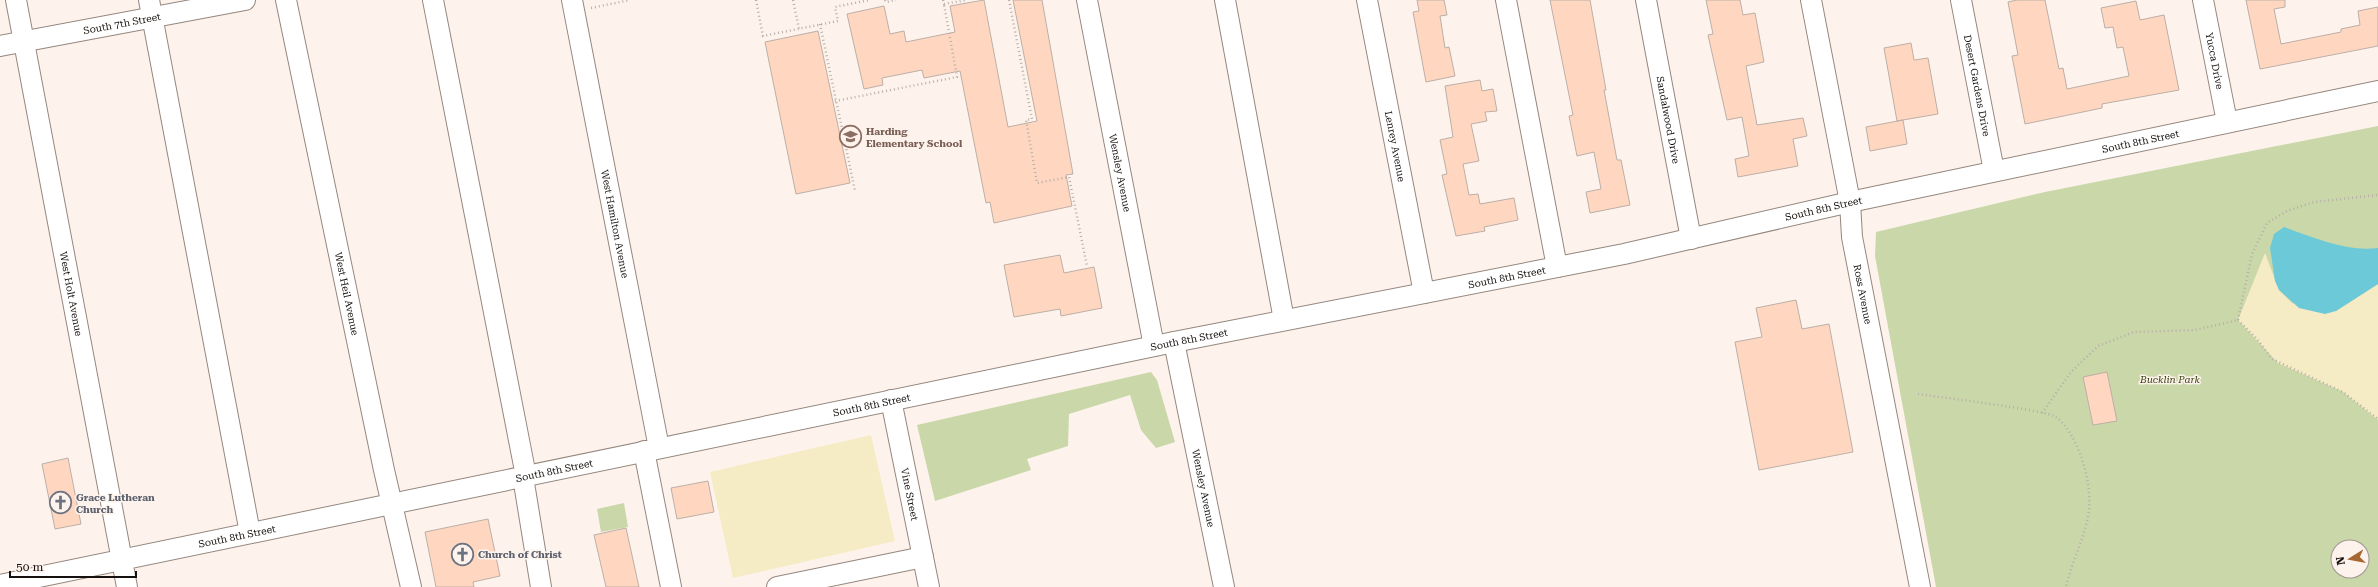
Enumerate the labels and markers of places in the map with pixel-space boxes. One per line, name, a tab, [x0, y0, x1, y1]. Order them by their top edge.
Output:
school or university icon: Harding Elementary School	[837, 124, 863, 150]
place label: Harding Elementary School	[866, 126, 963, 149]
church icon: Grace Lutheran Church	[48, 490, 74, 516]
place label: Grace Lutheran Church	[76, 492, 155, 515]
church icon: Church of Christ	[449, 541, 475, 567]
place label: Church of Christ	[478, 549, 562, 560]

